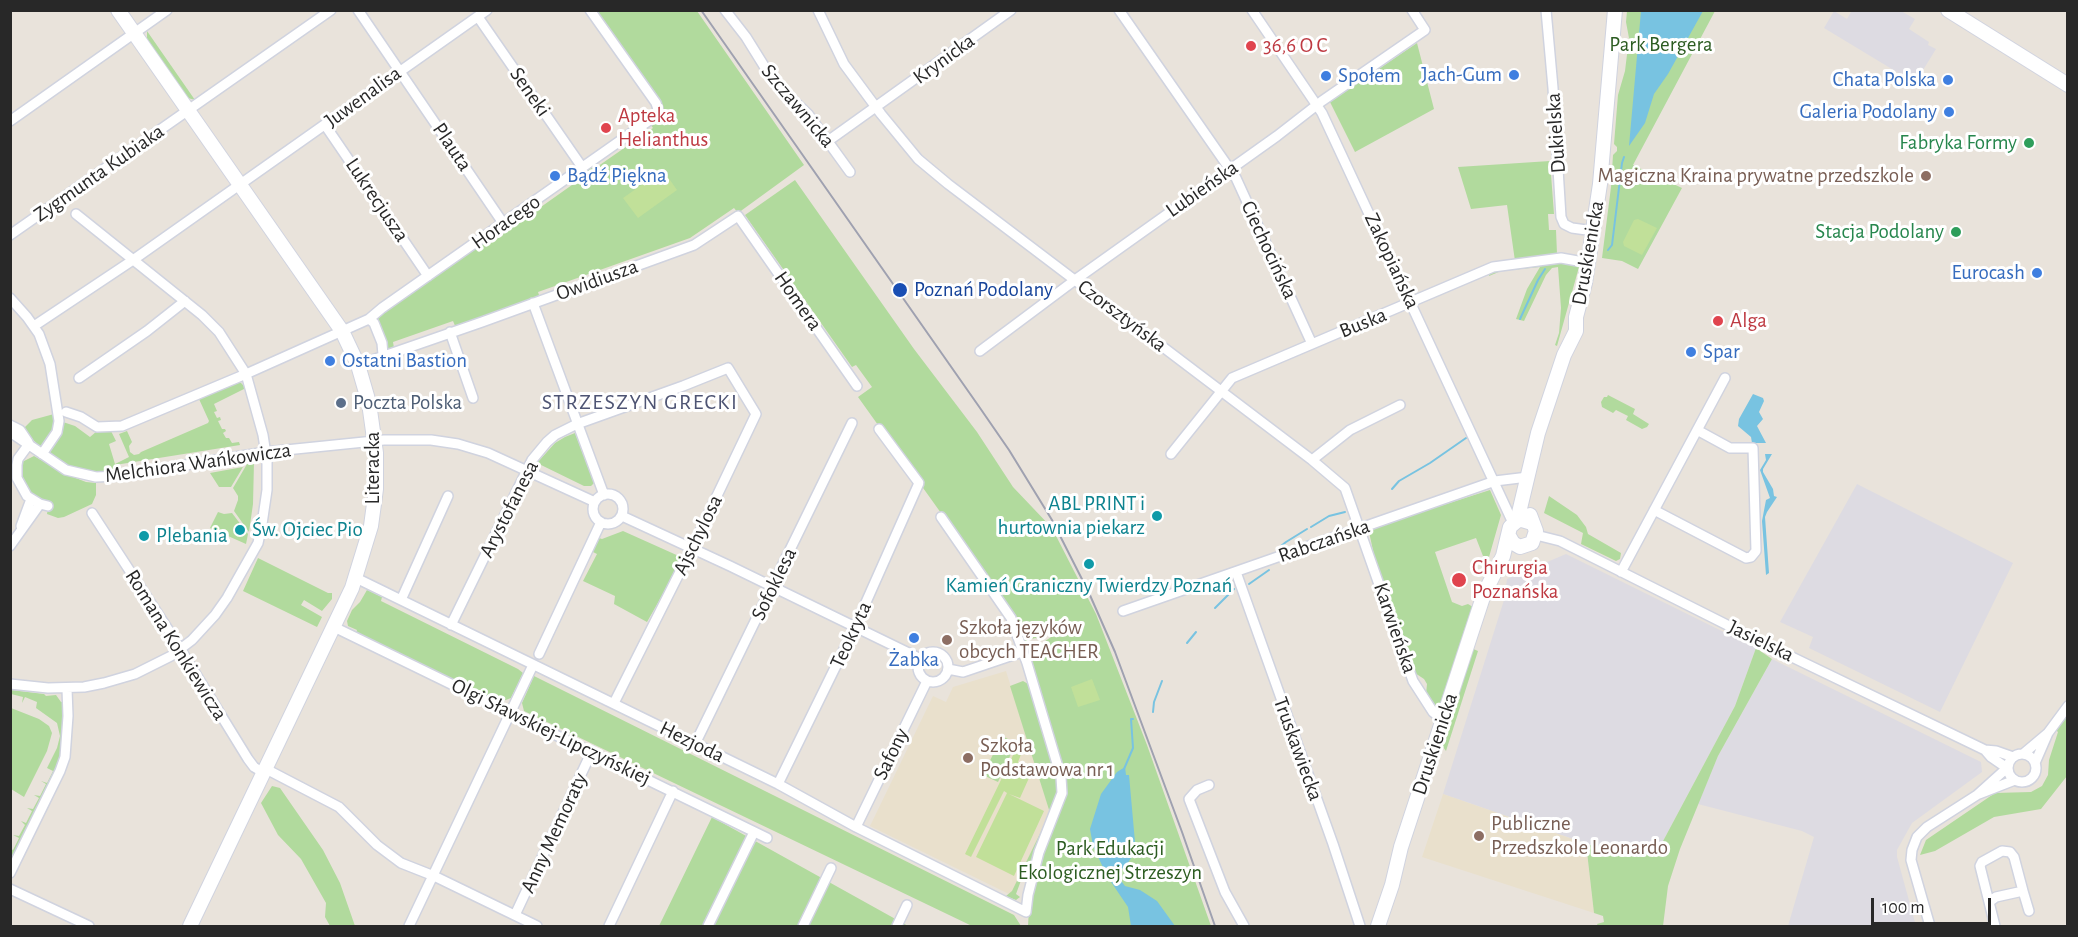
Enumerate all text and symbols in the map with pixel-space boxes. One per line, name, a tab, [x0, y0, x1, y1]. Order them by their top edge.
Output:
street label: Krynicka	[908, 28, 980, 90]
park label: Park Bergera	[1609, 32, 1713, 58]
place label: 36,6 O C	[1263, 33, 1327, 59]
marker: 36,6 O C	[1244, 39, 1258, 53]
street label: Szczawnicka	[756, 59, 840, 153]
street label: Juwenalisa	[320, 61, 406, 133]
place label: Jach-Gum	[1421, 62, 1502, 88]
street label: Seneki	[504, 63, 556, 121]
place label: Społem	[1338, 63, 1401, 89]
place label: Chata Polska	[1832, 67, 1936, 93]
marker: Jach-Gum	[1507, 68, 1521, 82]
marker: Społem	[1319, 69, 1333, 83]
marker: Chata Polska	[1941, 73, 1955, 87]
street label: Dukielska	[1541, 92, 1571, 174]
place label: Galeria Podolany	[1799, 99, 1937, 125]
place label: Apteka Helianthus	[618, 103, 708, 153]
marker: Galeria Podolany	[1942, 105, 1956, 119]
street label: Plauta	[427, 118, 477, 176]
street label: Zygmunta Kubiaka	[29, 119, 169, 227]
marker: Apteka Helianthus	[599, 121, 613, 135]
place label: Fabryka Formy	[1899, 130, 2017, 156]
marker: Fabryka Formy	[2022, 136, 2036, 150]
street label: Lukrecjusza	[340, 153, 414, 247]
street label: Lubieńska	[1161, 155, 1243, 223]
place label: Bądź Piękna	[567, 163, 667, 189]
place label: Magiczna Kraina prywatne przedszkole	[1598, 163, 1914, 189]
marker: Bądź Piękna	[548, 169, 562, 183]
marker: Magiczna Kraina prywatne przedszkole	[1919, 169, 1933, 183]
street label: Horacego	[467, 189, 545, 255]
street label: Ciechocińska	[1235, 197, 1303, 303]
street label: Druskienicka	[1566, 199, 1610, 307]
street label: Zakopiańska	[1359, 209, 1425, 313]
place label: Stacja Podolany	[1815, 219, 1944, 245]
marker: Stacja Podolany	[1949, 225, 1963, 239]
street label: Owidiusza	[553, 254, 641, 306]
place label: Eurocash	[1951, 260, 2025, 286]
street label: Homera	[769, 266, 827, 336]
marker: Eurocash	[2030, 266, 2044, 280]
street label: Czorsztyńska	[1072, 274, 1172, 358]
place label: Poznań Podolany	[914, 277, 1053, 303]
marker: Poznań Podolany	[891, 281, 909, 299]
street label: Buska	[1336, 302, 1390, 344]
place label: Alga	[1730, 308, 1767, 334]
marker: Alga	[1711, 314, 1725, 328]
place label: Spar	[1703, 339, 1740, 365]
marker: Spar	[1684, 345, 1698, 359]
place label: Ostatni Bastion	[342, 348, 467, 374]
marker: Ostatni Bastion	[323, 354, 337, 368]
district label: STRZESZYN GRECKI	[542, 389, 738, 415]
place label: Poczta Polska	[353, 390, 462, 416]
marker: Poczta Polska	[334, 396, 348, 410]
street label: Literacka	[360, 431, 386, 505]
street label: Melchiora Wańkowicza	[103, 437, 293, 489]
street label: Arystofanesa	[474, 456, 544, 562]
street label: Ajschylosa	[668, 491, 728, 579]
place label: ABL PRINT i hurtownia piekarz	[998, 491, 1145, 541]
marker: ABL PRINT i hurtownia piekarz	[1150, 509, 1164, 523]
street label: Rabczańska	[1275, 514, 1373, 568]
place label: Św. Ojciec Pio	[252, 517, 363, 543]
place label: Plebania	[156, 523, 228, 549]
marker: Św. Ojciec Pio	[233, 523, 247, 537]
marker: Plebania	[137, 529, 151, 543]
street label: Sofoklesa	[746, 544, 802, 624]
place label: Chirurgia Poznańska	[1472, 555, 1558, 605]
marker: Kamień Graniczny Twierdzy Poznań	[1082, 557, 1096, 571]
street label: Romana Konkiewicza	[119, 565, 233, 725]
marker: Chirurgia Poznańska	[1450, 571, 1468, 589]
place label: Kamień Graniczny Twierdzy Poznań	[946, 573, 1232, 599]
street label: Karwieńska	[1368, 579, 1422, 677]
street label: Teokryta	[825, 598, 877, 672]
street label: Jasielska	[1724, 614, 1798, 668]
place label: Szkoła języków obcych TEACHER	[959, 615, 1099, 665]
marker: Żabka	[907, 631, 921, 645]
marker: Szkoła języków obcych TEACHER	[940, 633, 954, 647]
place label: Żabka	[889, 647, 939, 673]
street label: Olgi Sławskiej-Lipczyńskiej	[447, 673, 655, 791]
street label: Druskienicka	[1407, 690, 1463, 798]
street label: Truskawiecka	[1268, 694, 1328, 804]
street label: Hezjoda	[656, 716, 728, 768]
street label: Safony	[868, 724, 914, 784]
place label: Szkoła Podstawowa nr 1	[980, 733, 1114, 783]
marker: Szkoła Podstawowa nr 1	[961, 751, 975, 765]
street label: Anny Memoraty	[515, 769, 593, 897]
place label: Publiczne Przedszkole Leonardo	[1491, 811, 1668, 861]
marker: Publiczne Przedszkole Leonardo	[1472, 829, 1486, 843]
park label: Park Edukacji Ekologicznej Strzeszyn	[1018, 836, 1202, 886]
scale bar	[1874, 886, 1994, 924]
text: 100 m	[1882, 899, 1925, 917]

